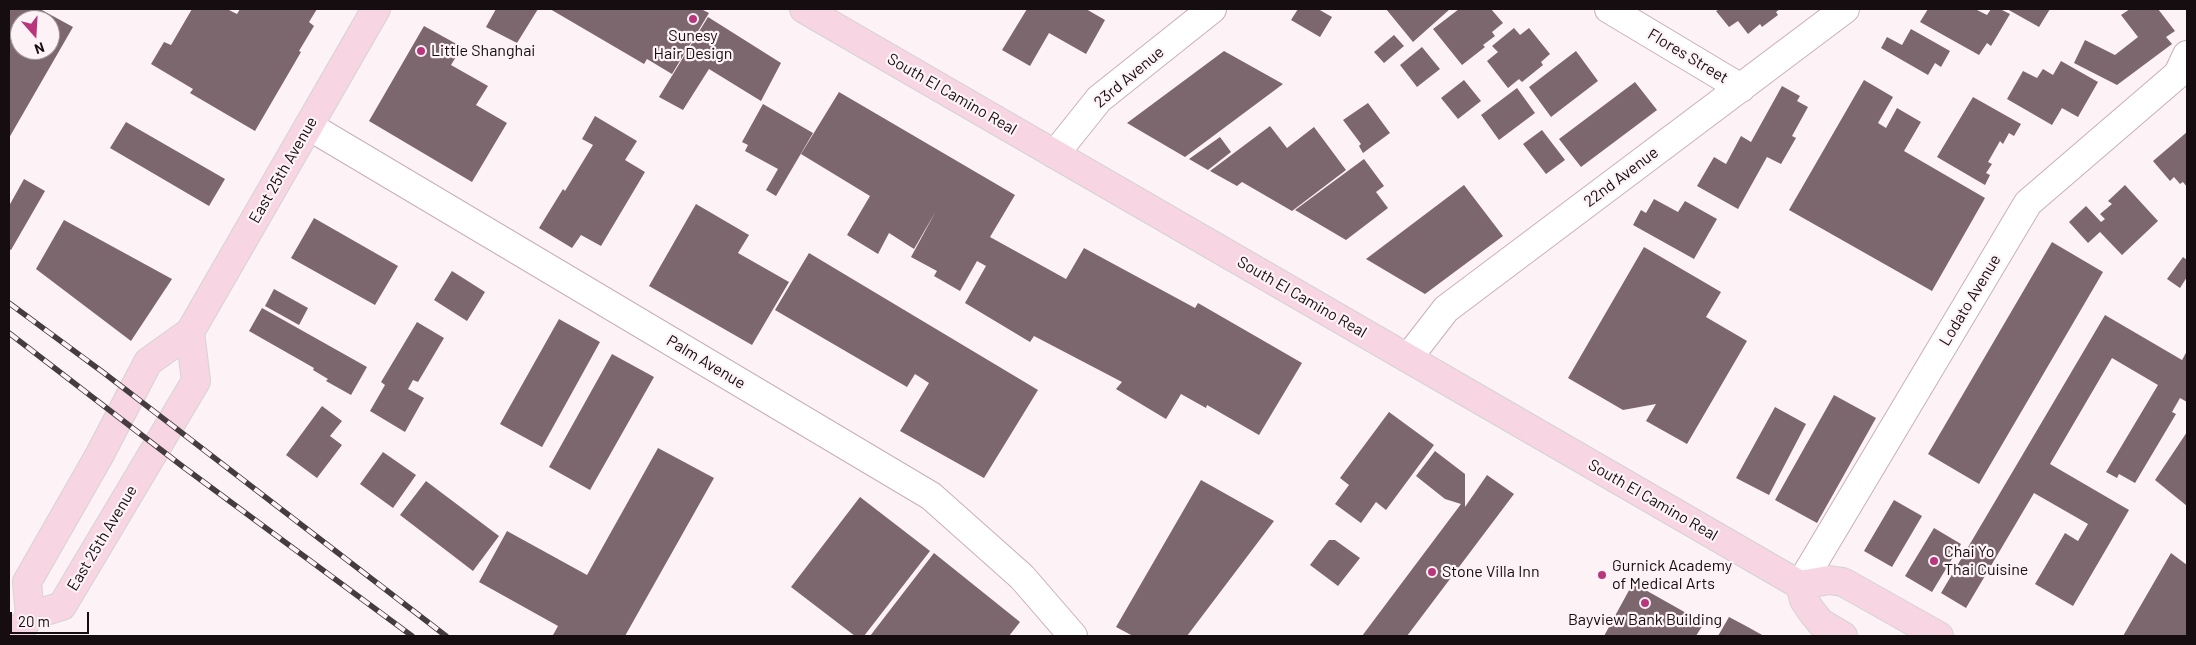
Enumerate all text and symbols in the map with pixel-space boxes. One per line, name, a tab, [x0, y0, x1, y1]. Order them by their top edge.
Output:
north arrow	[10, 10, 60, 60]
marker: Sunesy Hair Design	[687, 13, 699, 25]
street label: Flores Street	[1644, 25, 1732, 87]
place label: Sunesy Hair Design	[654, 26, 732, 64]
text: N	[33, 39, 47, 58]
place label: Little Shanghai	[431, 41, 535, 61]
street label: 23rd Avenue	[1090, 42, 1168, 112]
marker: Little Shanghai	[415, 45, 427, 57]
street label: South El Camino Real	[884, 49, 1020, 139]
street label: East 25th Avenue	[245, 113, 321, 227]
street label: 22nd Avenue	[1580, 143, 1662, 211]
street label: Lodato Avenue	[1935, 251, 2005, 349]
street label: South El Camino Real	[1234, 252, 1370, 342]
street label: Palm Avenue	[663, 331, 749, 393]
street label: South El Camino Real	[1585, 455, 1721, 545]
street label: East 25th Avenue	[63, 482, 141, 594]
place label: Chai Yo Thai Cuisine	[1944, 542, 2028, 580]
marker: Chai Yo Thai Cuisine	[1928, 555, 1940, 567]
place label: Gurnick Academy of Medical Arts	[1612, 556, 1732, 594]
place label: Stone Villa Inn	[1442, 562, 1540, 582]
marker: Stone Villa Inn	[1426, 566, 1438, 578]
marker: Gurnick Academy of Medical Arts	[1596, 569, 1608, 581]
marker: Bayview Bank Building	[1639, 597, 1651, 609]
scale bar	[12, 602, 91, 634]
place label: Bayview Bank Building	[1568, 610, 1722, 630]
text: 20 m	[18, 612, 50, 630]

